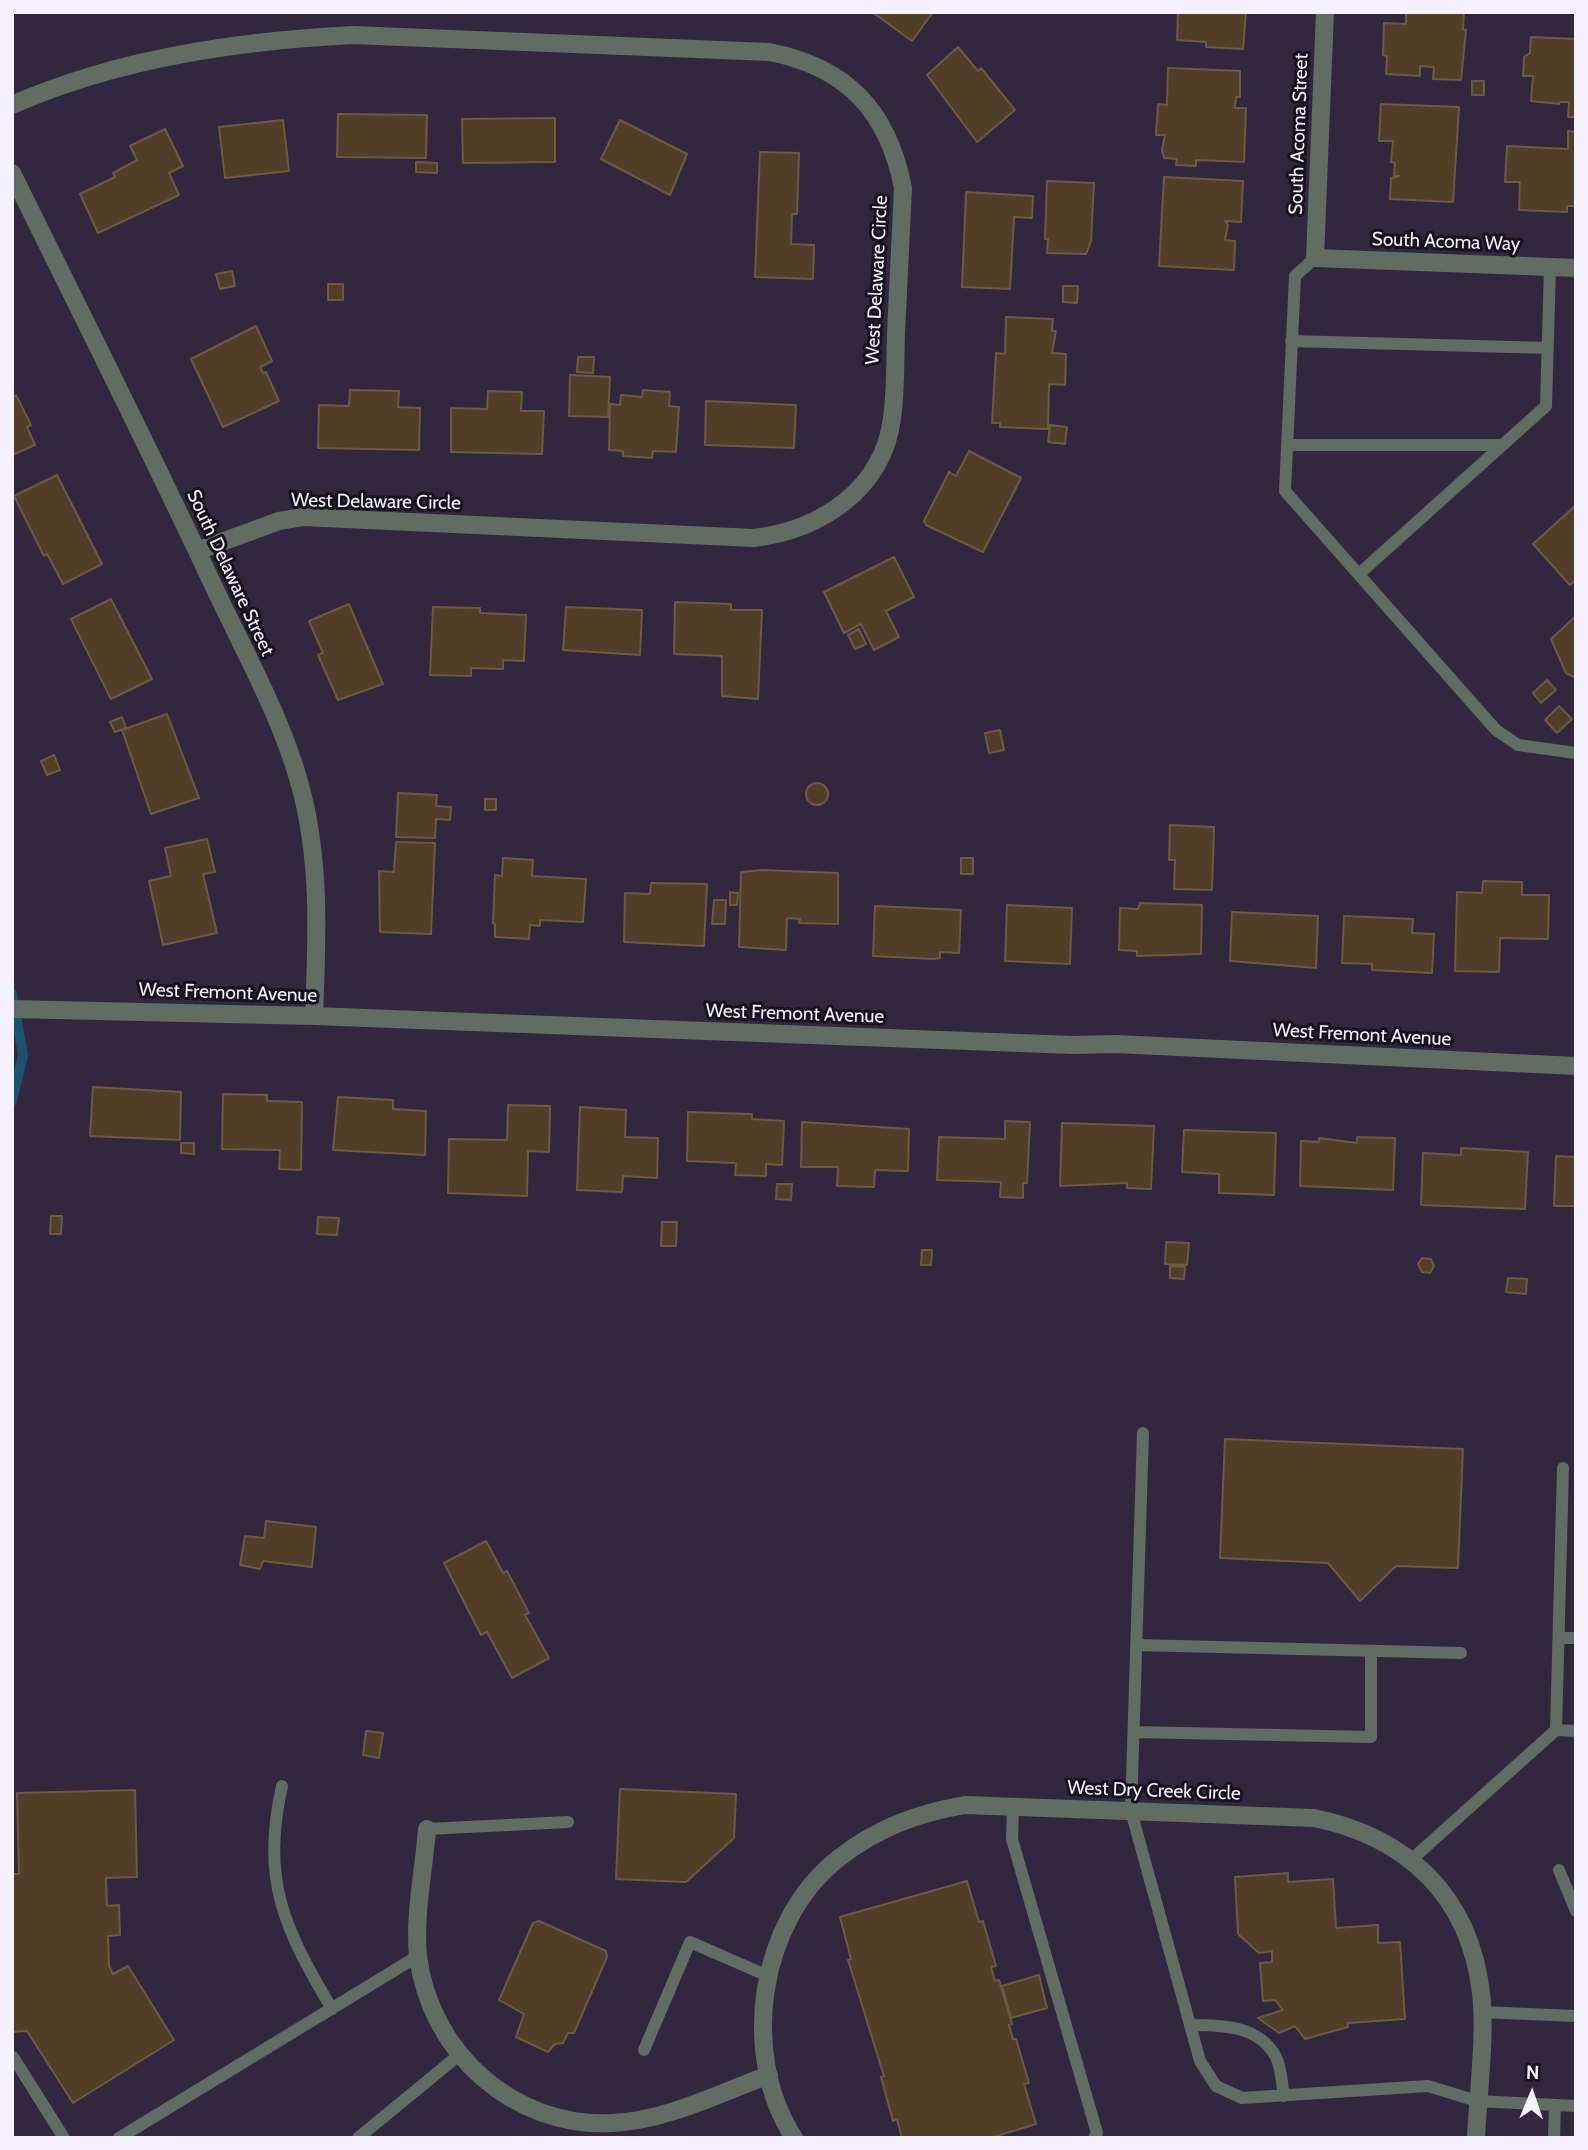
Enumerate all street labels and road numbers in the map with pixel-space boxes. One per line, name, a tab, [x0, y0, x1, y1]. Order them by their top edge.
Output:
street label: South Acoma Street	[1285, 53, 1313, 215]
street label: West Delaware Circle	[861, 195, 893, 365]
street label: South Acoma Way	[1371, 228, 1521, 256]
street label: South Delaware Street	[181, 486, 279, 660]
street label: West Delaware Circle	[291, 489, 461, 515]
street label: West Fremont Avenue	[138, 978, 318, 1008]
street label: West Fremont Avenue	[705, 999, 885, 1029]
street label: West Fremont Avenue	[1272, 1019, 1452, 1051]
street label: West Dry Creek Circle	[1067, 1777, 1241, 1805]

